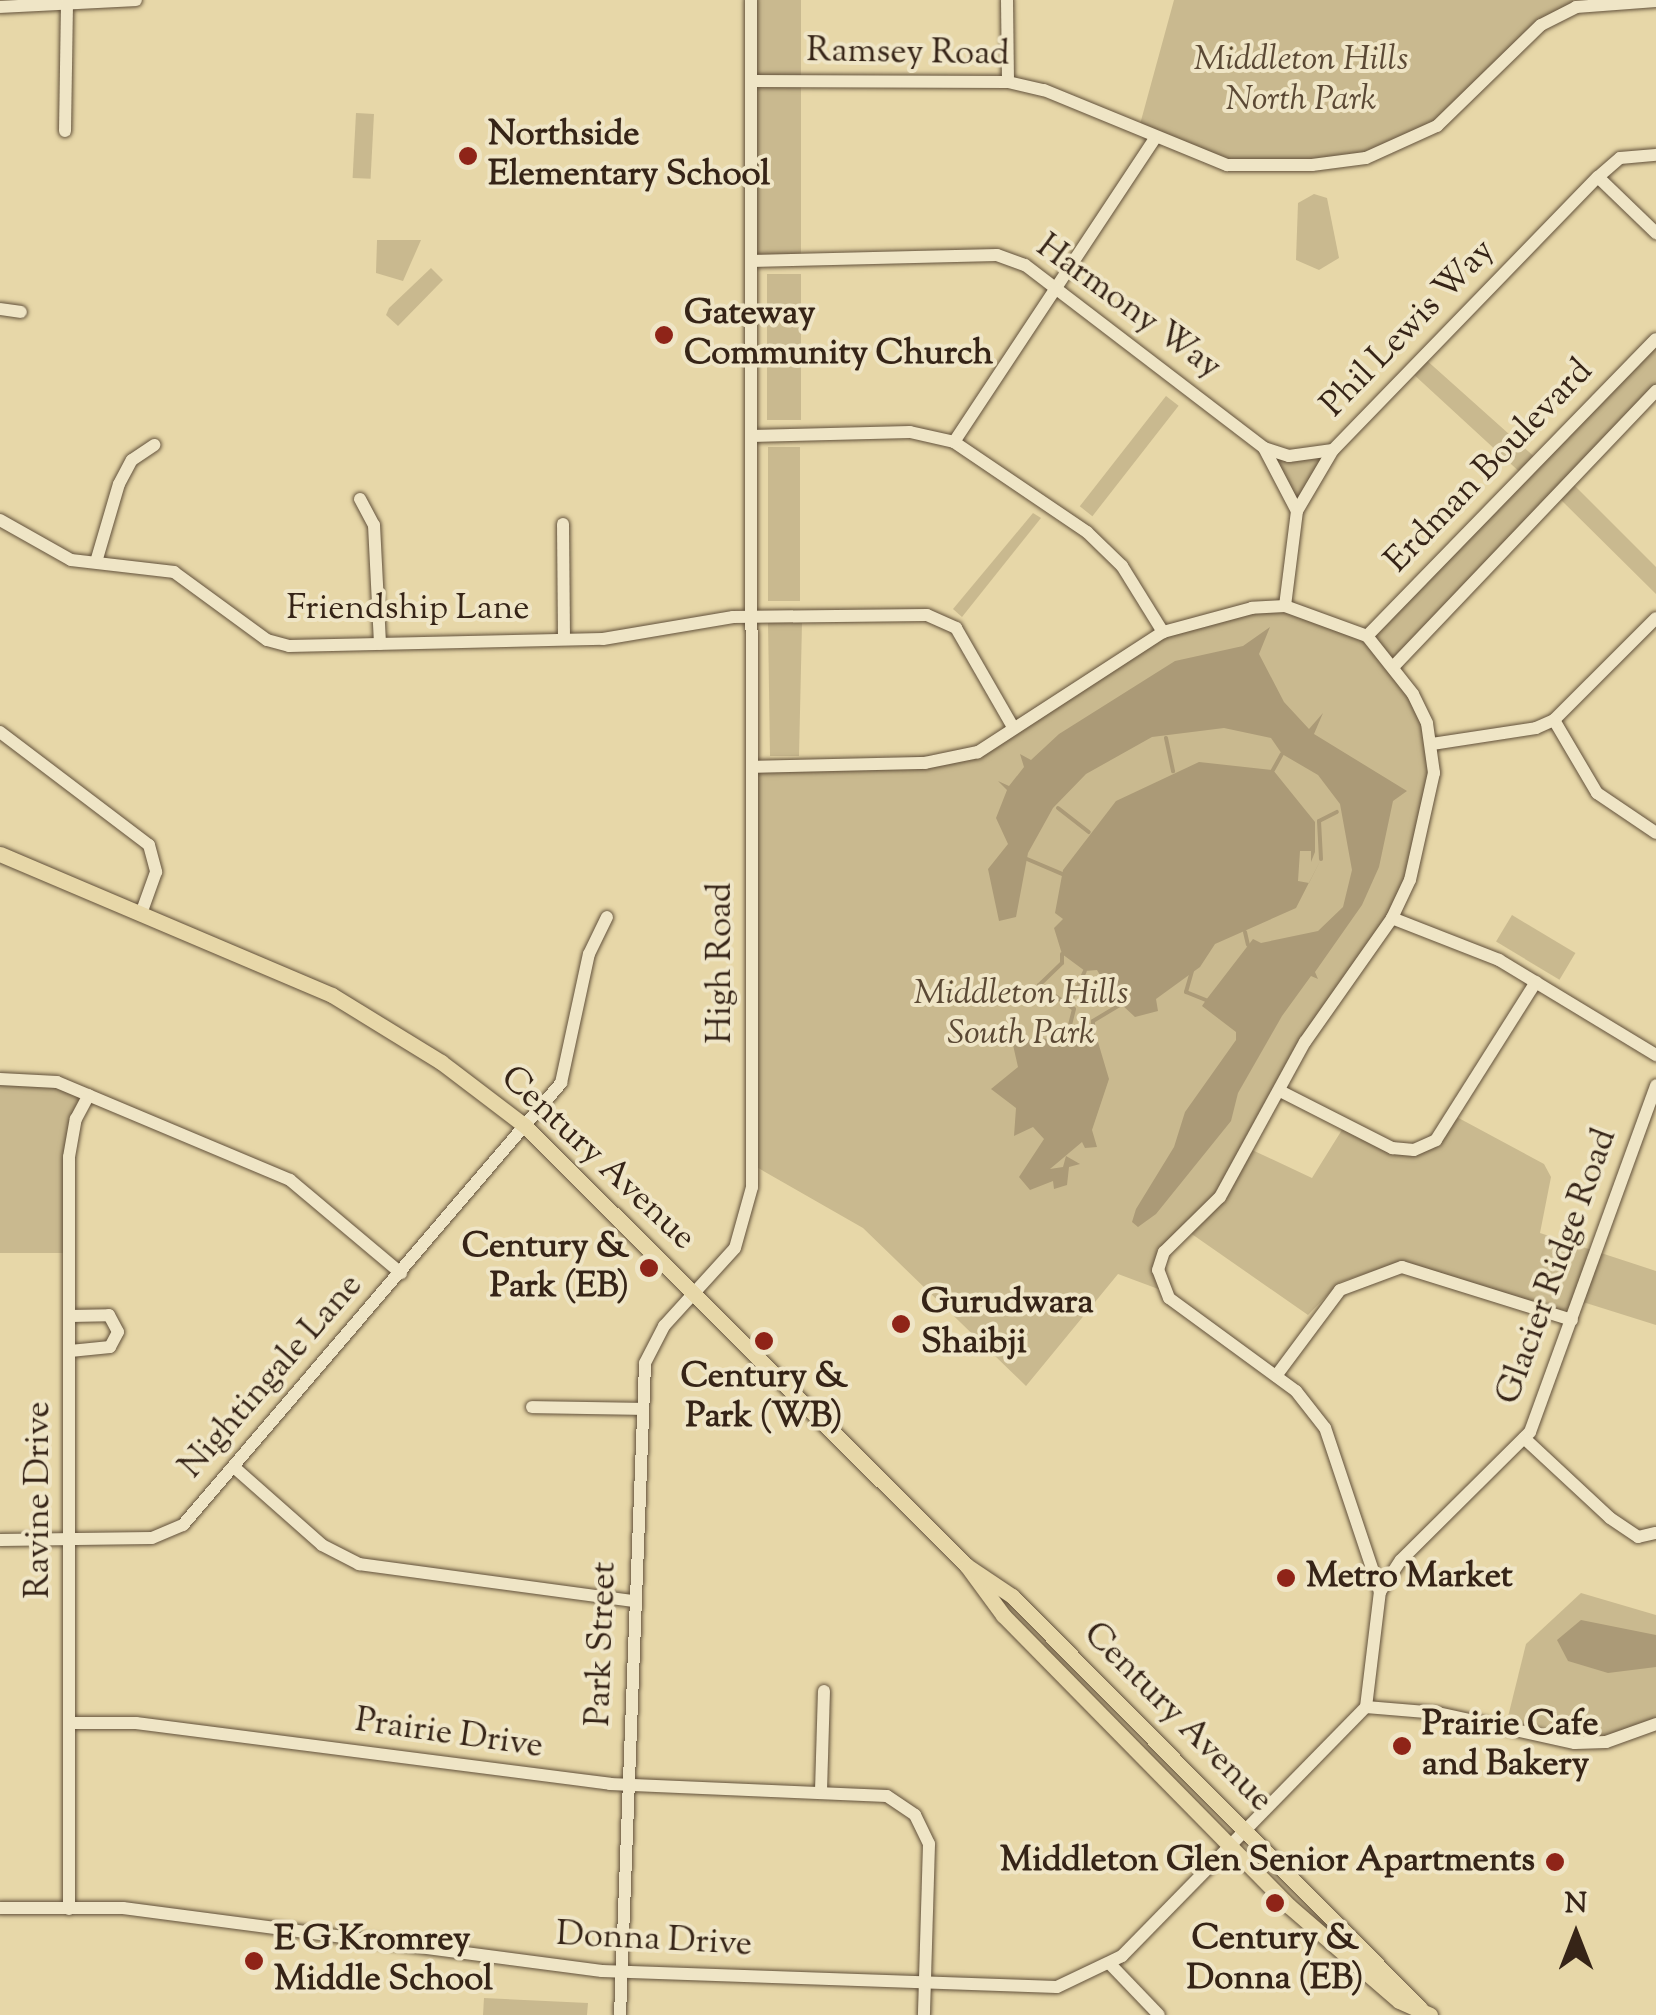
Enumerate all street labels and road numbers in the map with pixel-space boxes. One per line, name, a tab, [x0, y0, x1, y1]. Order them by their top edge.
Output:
street label: Ramsey Road	[806, 31, 1010, 77]
street label: Harmony Way	[1027, 227, 1229, 389]
street label: Phil Lewis Way	[1313, 231, 1505, 427]
street label: Erdman Boulevard	[1377, 351, 1603, 583]
street label: Friendship Lane	[286, 589, 530, 631]
street label: High Road	[701, 882, 743, 1044]
street label: Century Avenue	[491, 1058, 703, 1260]
street label: Glacier Ridge Road	[1489, 1123, 1627, 1411]
street label: Nightingale Lane	[172, 1266, 372, 1488]
street label: Ravine Drive	[19, 1401, 61, 1599]
street label: Park Street	[579, 1561, 627, 1727]
street label: Century Avenue	[1073, 1614, 1281, 1822]
street label: Prairie Drive	[352, 1701, 546, 1769]
street label: Donna Drive	[555, 1915, 753, 1967]

